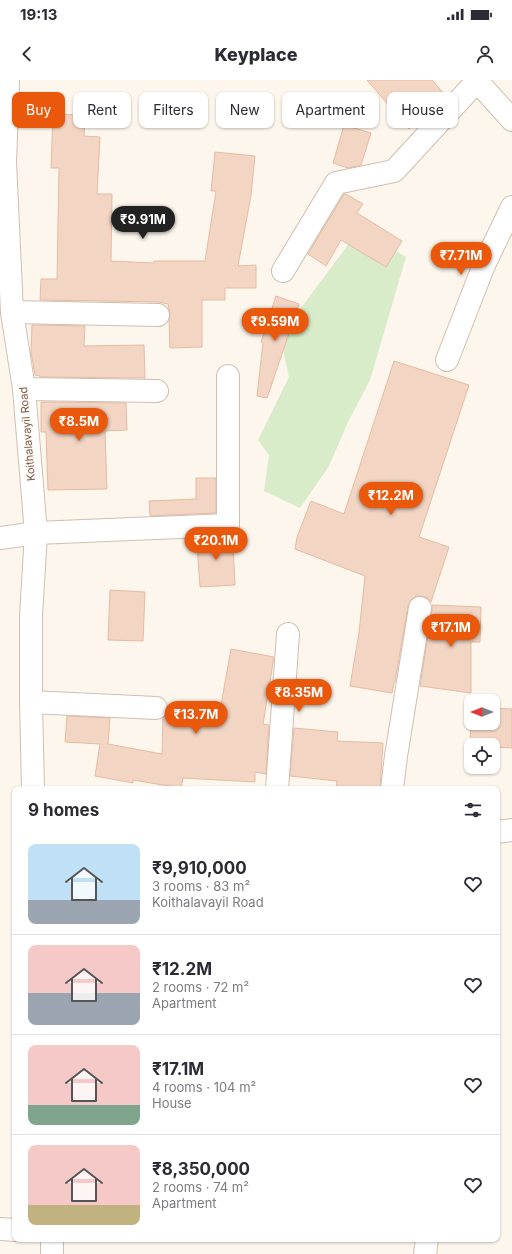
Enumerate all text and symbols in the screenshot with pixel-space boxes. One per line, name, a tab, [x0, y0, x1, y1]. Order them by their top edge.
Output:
text: 19:13	[20, 5, 57, 24]
icon: back	[16, 43, 38, 65]
icon: person	[474, 43, 496, 65]
text: Keyplace	[215, 44, 297, 65]
chip: Buy	[12, 92, 65, 128]
chip: Rent	[73, 92, 131, 128]
chip: Filters	[139, 92, 208, 128]
chip: New	[216, 92, 274, 128]
chip: Apartment	[282, 92, 379, 128]
chip: House	[387, 92, 458, 128]
pin: ₹9.91M	[110, 206, 176, 240]
text: ₹9.91M	[120, 211, 166, 227]
pin: ₹7.71M	[428, 242, 494, 276]
text: ₹7.71M	[440, 247, 482, 263]
pin: ₹9.59M	[242, 308, 308, 342]
text: ₹9.59M	[251, 313, 299, 329]
street label: Koithalavayil Road	[16, 386, 38, 482]
pin: ₹8.5M	[51, 408, 107, 442]
text: ₹8.5M	[59, 413, 99, 429]
pin: ₹12.2M	[358, 482, 424, 516]
text: ₹12.2M	[368, 487, 414, 503]
pin: ₹20.1M	[183, 527, 249, 561]
text: ₹20.1M	[194, 532, 238, 548]
pin: ₹17.1M	[418, 614, 484, 648]
text: ₹17.1M	[431, 619, 471, 635]
pin: ₹8.35M	[266, 679, 332, 713]
text: ₹8.35M	[275, 684, 323, 700]
north arrow	[464, 694, 500, 730]
map controls	[464, 694, 500, 774]
pin: ₹13.7M	[163, 701, 229, 735]
text: ₹13.7M	[174, 706, 218, 722]
button: locate	[464, 738, 500, 774]
icon: filters	[462, 799, 484, 821]
text: 9 homes	[28, 800, 99, 820]
text: ₹9,910,000	[152, 858, 247, 878]
icon: home	[60, 860, 108, 908]
icon: heart	[462, 873, 484, 895]
text: 3 rooms · 83 m²	[152, 878, 250, 894]
text: Koithalavayil Road	[152, 894, 264, 910]
text: ₹12.2M	[152, 959, 212, 979]
icon: home	[60, 961, 108, 1009]
icon: heart	[462, 974, 484, 996]
text: 2 rooms · 72 m²	[152, 979, 249, 995]
text: Apartment	[152, 995, 217, 1011]
text: ₹17.1M	[152, 1059, 204, 1079]
icon: home	[60, 1061, 108, 1109]
icon: heart	[462, 1074, 484, 1096]
text: 4 rooms · 104 m²	[152, 1079, 256, 1095]
text: House	[152, 1095, 192, 1111]
text: ₹8,350,000	[152, 1159, 250, 1179]
icon: home	[60, 1161, 108, 1209]
icon: heart	[462, 1174, 484, 1196]
text: 2 rooms · 74 m²	[152, 1179, 249, 1195]
text: Apartment	[152, 1195, 217, 1211]

